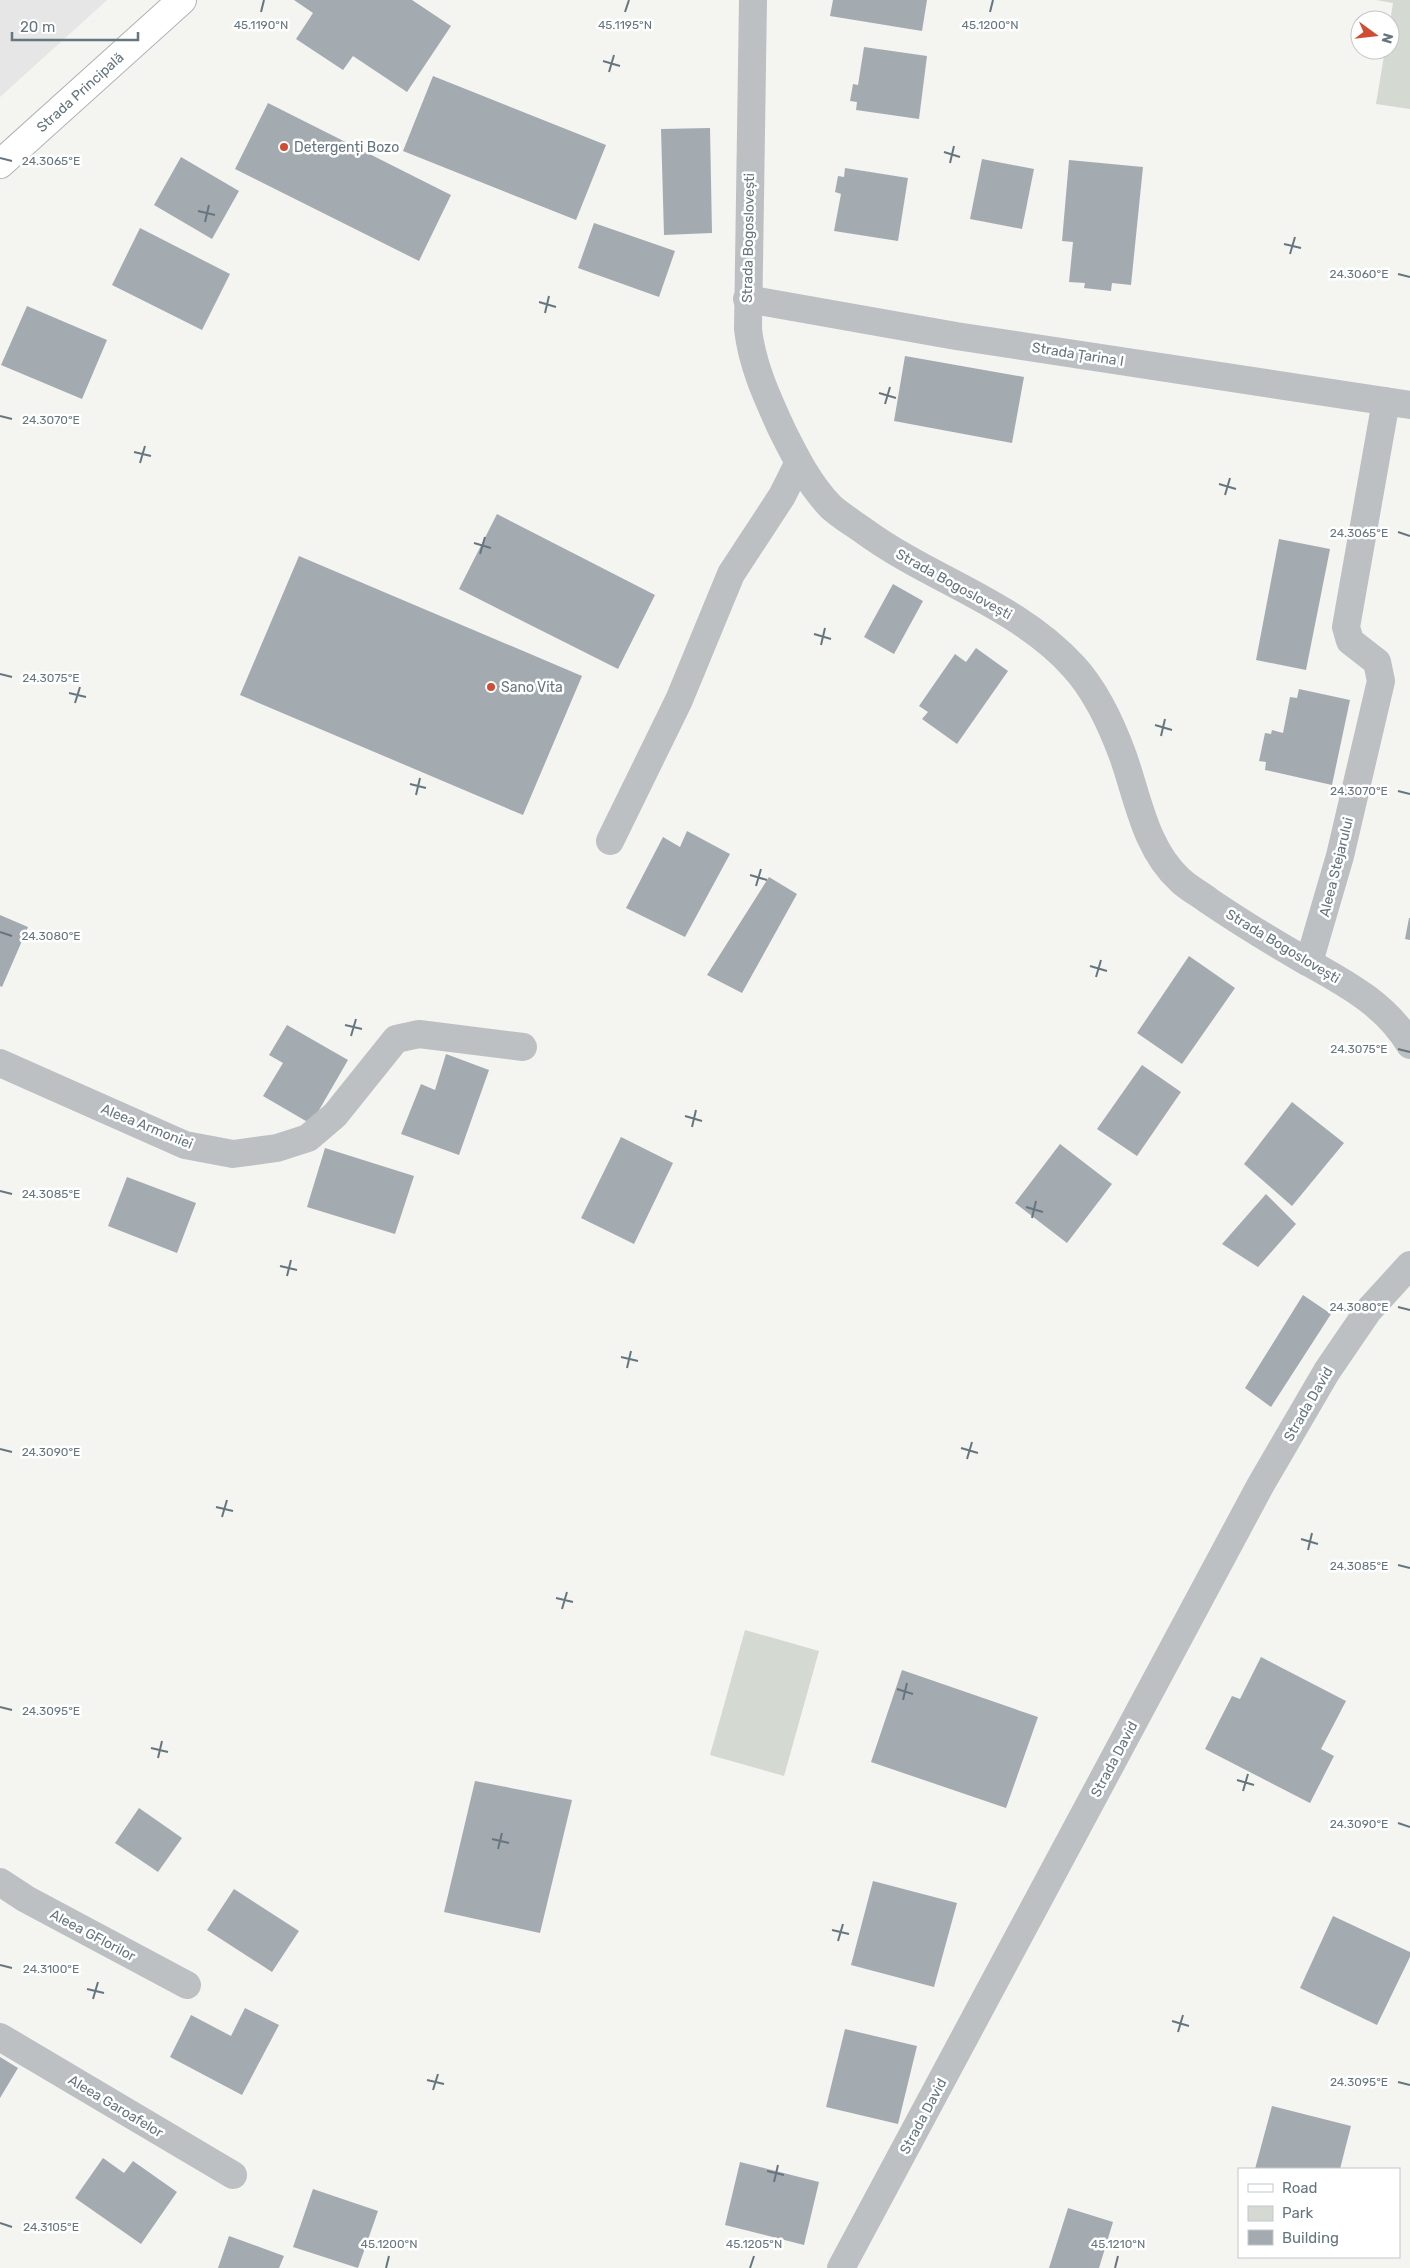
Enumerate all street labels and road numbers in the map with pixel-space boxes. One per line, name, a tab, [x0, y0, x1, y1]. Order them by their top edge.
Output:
street label: Strada Principală	[33, 49, 127, 136]
street label: Strada Bogoslovești	[739, 173, 758, 303]
street label: Strada Țarina I	[1031, 339, 1125, 370]
street label: Strada Bogoslovești	[893, 545, 1015, 623]
street label: Aleea Stejarului	[1316, 816, 1357, 919]
street label: Strada Bogoslovești	[1223, 906, 1343, 987]
street label: Aleea Armoniei	[98, 1100, 195, 1153]
street label: Strada David	[1280, 1364, 1337, 1445]
street label: Strada David	[1087, 1718, 1142, 1800]
street label: Aleea GFlorilor	[47, 1906, 139, 1965]
street label: Aleea Garoafelor	[65, 2071, 167, 2142]
street label: Strada David	[896, 2075, 951, 2157]

